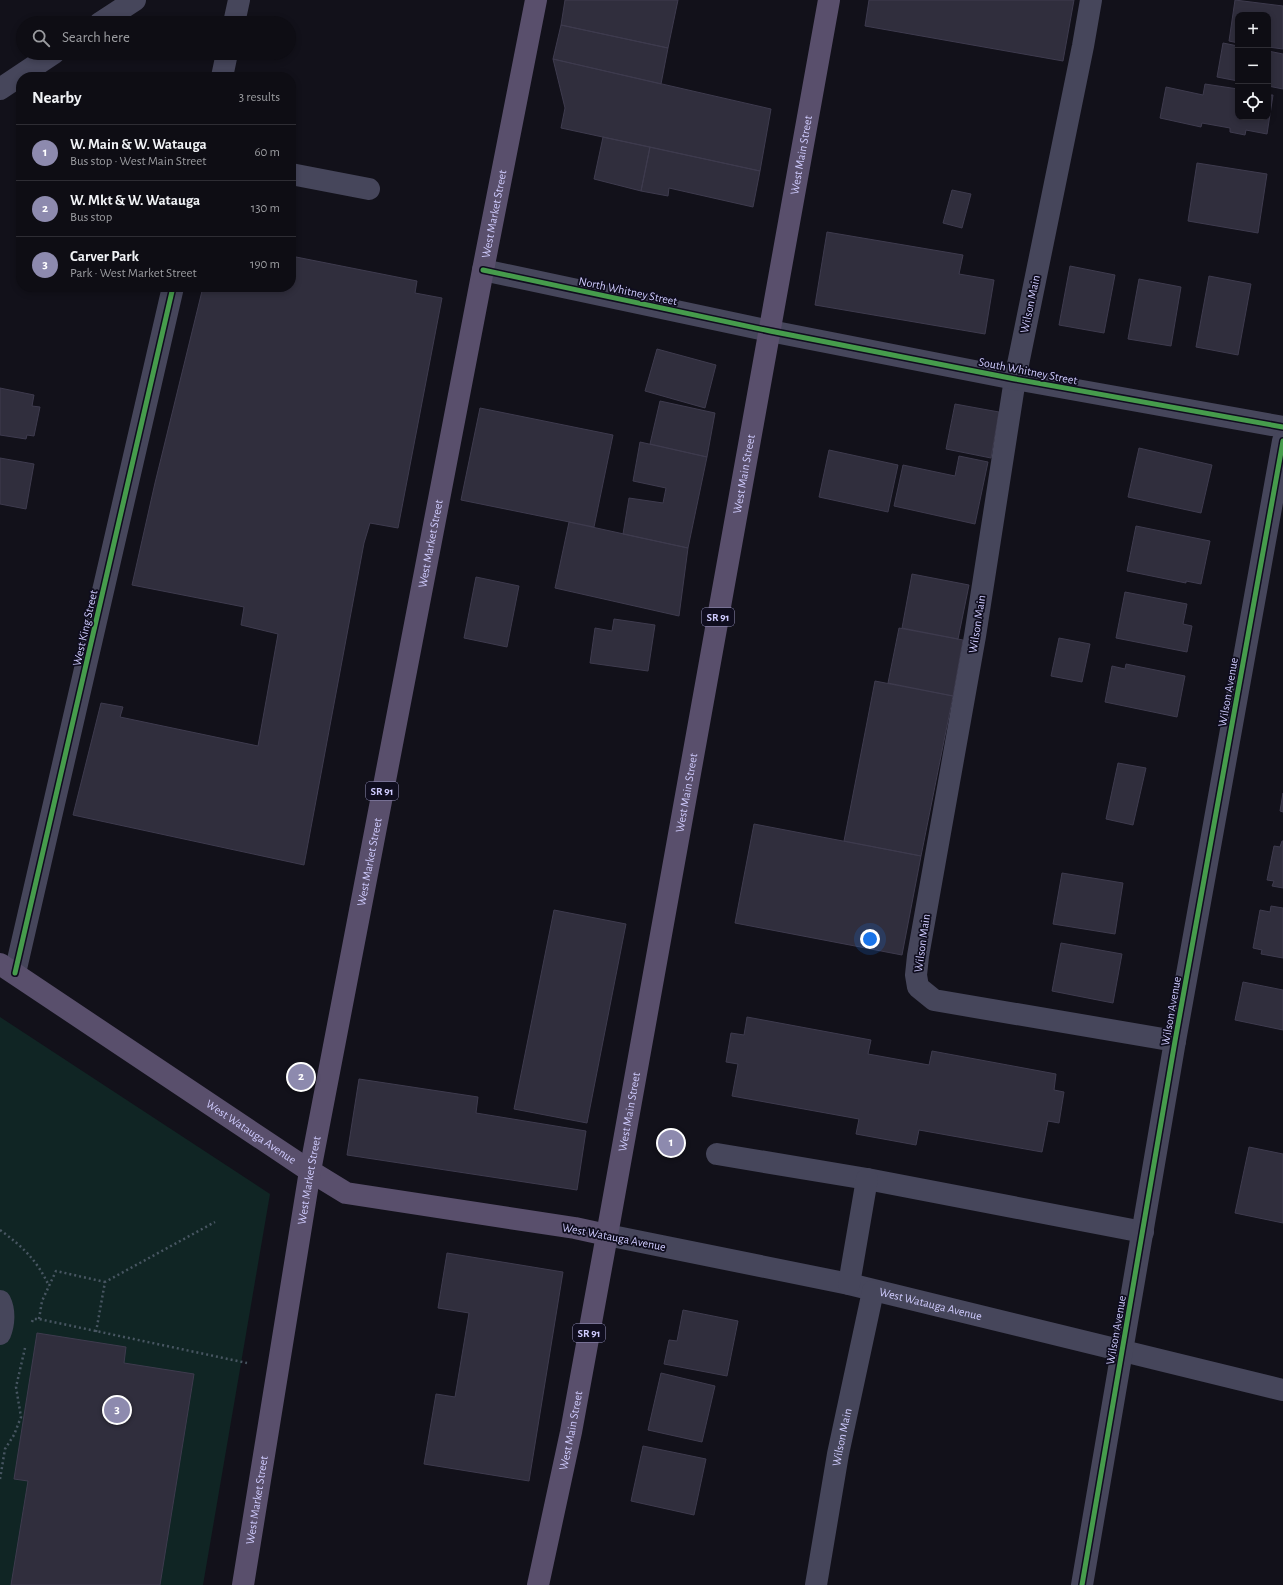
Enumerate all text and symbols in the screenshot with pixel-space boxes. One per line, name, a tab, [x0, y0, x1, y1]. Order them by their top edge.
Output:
map controls	[1235, 12, 1271, 120]
button: +	[1235, 12, 1271, 48]
search box	[16, 16, 296, 60]
icon: search	[30, 27, 52, 49]
text: Search here	[62, 30, 130, 45]
button: −	[1235, 48, 1271, 84]
button: locate	[1235, 84, 1271, 120]
text: Nearby	[32, 89, 82, 106]
text: 3 results	[239, 91, 280, 104]
street label: West Main Street	[788, 114, 814, 196]
text: W. Main & W. Watauga	[70, 137, 207, 152]
text: 1	[43, 146, 47, 159]
text: 60 m	[254, 146, 280, 159]
text: Bus stop · West Main Street	[70, 155, 206, 168]
street label: West Market Street	[479, 169, 509, 259]
text: W. Mkt & W. Watauga	[70, 193, 200, 208]
text: 2	[42, 202, 48, 215]
text: 130 m	[251, 202, 280, 215]
text: Bus stop	[70, 211, 112, 224]
text: Carver Park	[70, 249, 139, 264]
text: 3	[42, 258, 48, 271]
text: 190 m	[250, 258, 280, 271]
text: Park · West Market Street	[70, 267, 197, 280]
street label: Wilson Main	[1018, 274, 1042, 334]
street label: North Whitney Street	[577, 275, 678, 308]
street label: South Whitney Street	[978, 356, 1078, 387]
street label: West Main Street	[731, 433, 757, 515]
street label: West Market Street	[416, 499, 445, 589]
street label: West King Street	[70, 589, 100, 667]
street label: Wilson Main	[966, 594, 988, 654]
road number: SR 91	[702, 608, 734, 626]
street label: Wilson Avenue	[1216, 657, 1240, 727]
street label: West Main Street	[673, 752, 700, 833]
road number: SR 91	[366, 782, 398, 800]
street label: West Market Street	[355, 817, 384, 907]
street label: Wilson Main	[912, 913, 932, 973]
your location	[860, 929, 880, 949]
street label: Wilson Avenue	[1159, 976, 1183, 1046]
pin: 2	[288, 1062, 314, 1092]
street label: West Main Street	[616, 1071, 642, 1152]
street label: West Watauga Avenue	[204, 1097, 298, 1166]
pin: 1	[658, 1128, 684, 1158]
street label: West Market Street	[295, 1135, 323, 1225]
street label: West Watauga Avenue	[561, 1221, 667, 1253]
street label: West Watauga Avenue	[878, 1286, 983, 1322]
street label: Wilson Avenue	[1104, 1295, 1128, 1365]
road number: SR 91	[573, 1324, 605, 1342]
street label: West Main Street	[557, 1390, 584, 1471]
pin: 3	[104, 1395, 130, 1425]
street label: Wilson Main	[830, 1407, 854, 1467]
street label: West Market Street	[244, 1455, 270, 1545]

